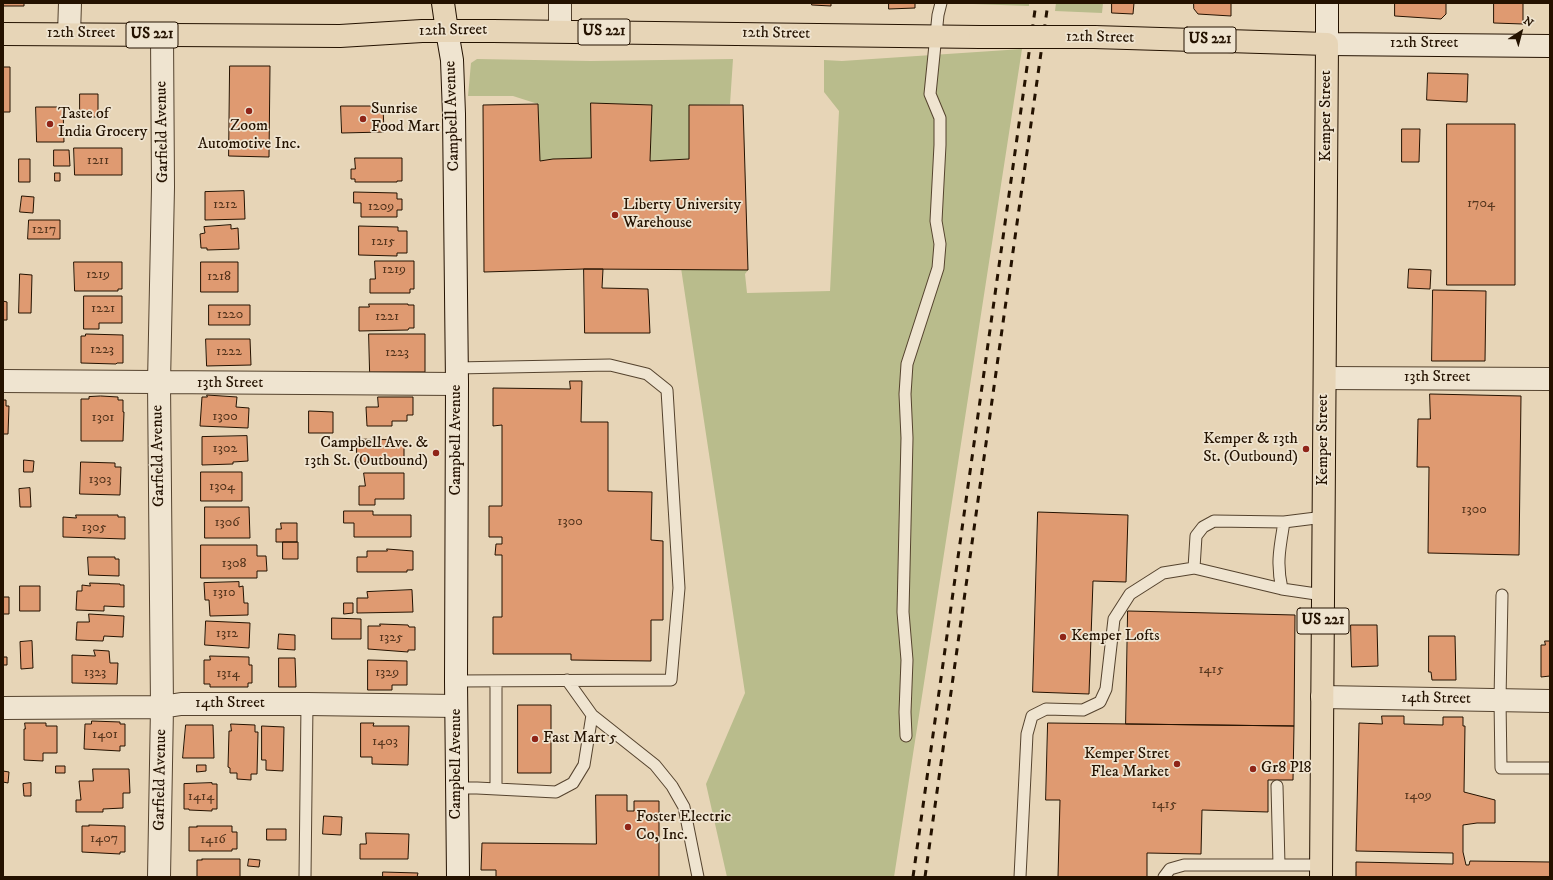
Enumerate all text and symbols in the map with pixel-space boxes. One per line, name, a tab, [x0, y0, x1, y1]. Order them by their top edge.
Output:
north arrow	[1501, 12, 1541, 52]
text: N	[1520, 14, 1536, 31]
road number: US 221	[578, 19, 630, 45]
street label: 12th Street	[419, 21, 487, 41]
road number: US 221	[126, 22, 178, 48]
street label: 12th Street	[47, 24, 115, 44]
street label: 12th Street	[742, 24, 810, 44]
road number: US 221	[1184, 27, 1236, 53]
street label: 12th Street	[1066, 28, 1134, 48]
street label: 12th Street	[1390, 34, 1458, 54]
street label: Campbell Avenue	[441, 60, 465, 172]
street label: Kemper Street	[1317, 70, 1337, 162]
street label: Garfield Avenue	[153, 81, 173, 183]
place label: Sunrise Food Mart	[371, 100, 440, 138]
place label: Taste of India Grocery	[58, 105, 147, 143]
marker: Zoom Automotive Inc.	[244, 106, 254, 116]
marker: Sunrise Food Mart	[358, 114, 368, 124]
place label: Zoom Automotive Inc.	[198, 117, 300, 155]
marker: Taste of India Grocery	[45, 119, 55, 129]
house number: 1211	[87, 153, 109, 169]
place label: Liberty University Warehouse	[623, 196, 741, 234]
house number: 1704	[1467, 196, 1495, 212]
house number: 1212	[213, 197, 237, 213]
house number: 1209	[368, 199, 394, 215]
marker: Liberty University Warehouse	[610, 210, 620, 220]
house number: 1217	[32, 222, 56, 238]
house number: 1215	[371, 234, 395, 250]
house number: 1219	[382, 262, 406, 278]
house number: 1219	[86, 267, 110, 283]
house number: 1218	[207, 269, 231, 285]
house number: 1221	[91, 301, 115, 317]
house number: 1220	[217, 307, 243, 323]
house number: 1221	[375, 309, 399, 325]
house number: 1223	[90, 342, 114, 358]
house number: 1222	[216, 344, 242, 360]
house number: 1223	[385, 345, 409, 361]
street label: 13th Street	[1404, 368, 1470, 388]
street label: 13th Street	[197, 374, 263, 394]
street label: Campbell Avenue	[447, 385, 467, 495]
street label: Kemper Street	[1314, 394, 1334, 486]
street label: Garfield Avenue	[149, 405, 169, 507]
house number: 1300	[212, 409, 238, 425]
house number: 1301	[92, 410, 114, 426]
place label: Kemper & 13th St. (Outbound)	[1203, 430, 1298, 468]
place label: Campbell Ave. & 13th St. (Outbound)	[304, 434, 428, 472]
house number: 1302	[213, 441, 237, 457]
marker: Kemper & 13th St. (Outbound)	[1301, 444, 1311, 454]
marker: Campbell Ave. & 13th St. (Outbound)	[431, 448, 441, 458]
house number: 1303	[88, 472, 112, 488]
house number: 1304	[209, 479, 235, 495]
house number: 1300	[1461, 502, 1487, 518]
house number: 1300	[557, 514, 583, 530]
house number: 1306	[214, 515, 240, 531]
house number: 1305	[82, 520, 106, 536]
house number: 1308	[222, 556, 246, 572]
house number: 1310	[213, 585, 235, 601]
road number: US 221	[1297, 608, 1349, 634]
house number: 1312	[216, 626, 238, 642]
place label: Kemper Lofts	[1071, 627, 1160, 647]
house number: 1325	[379, 630, 403, 646]
marker: Kemper Lofts	[1058, 632, 1068, 642]
house number: 1415	[1198, 662, 1224, 678]
house number: 1323	[84, 665, 106, 681]
house number: 1329	[375, 665, 399, 681]
house number: 1314	[216, 666, 240, 682]
street label: 14th Street	[1401, 689, 1471, 709]
street label: 14th Street	[195, 694, 265, 714]
street label: Campbell Avenue	[447, 709, 467, 819]
house number: 1401	[92, 727, 118, 743]
street label: Garfield Avenue	[151, 729, 171, 831]
place label: Fast Mart 5	[543, 729, 617, 749]
house number: 1403	[372, 734, 398, 750]
marker: Fast Mart 5	[530, 734, 540, 744]
place label: Kemper Stret Flea Market	[1084, 745, 1169, 783]
marker: Kemper Stret Flea Market	[1172, 759, 1182, 769]
place label: Gr8 Pl8	[1261, 759, 1312, 779]
marker: Gr8 Pl8	[1248, 764, 1258, 774]
house number: 1409	[1404, 788, 1432, 804]
house number: 1414	[188, 789, 214, 805]
house number: 1415	[1151, 797, 1177, 813]
place label: Foster Electric Co, Inc.	[636, 808, 731, 846]
marker: Foster Electric Co, Inc.	[623, 822, 633, 832]
house number: 1407	[90, 831, 118, 847]
house number: 1416	[200, 832, 226, 848]

